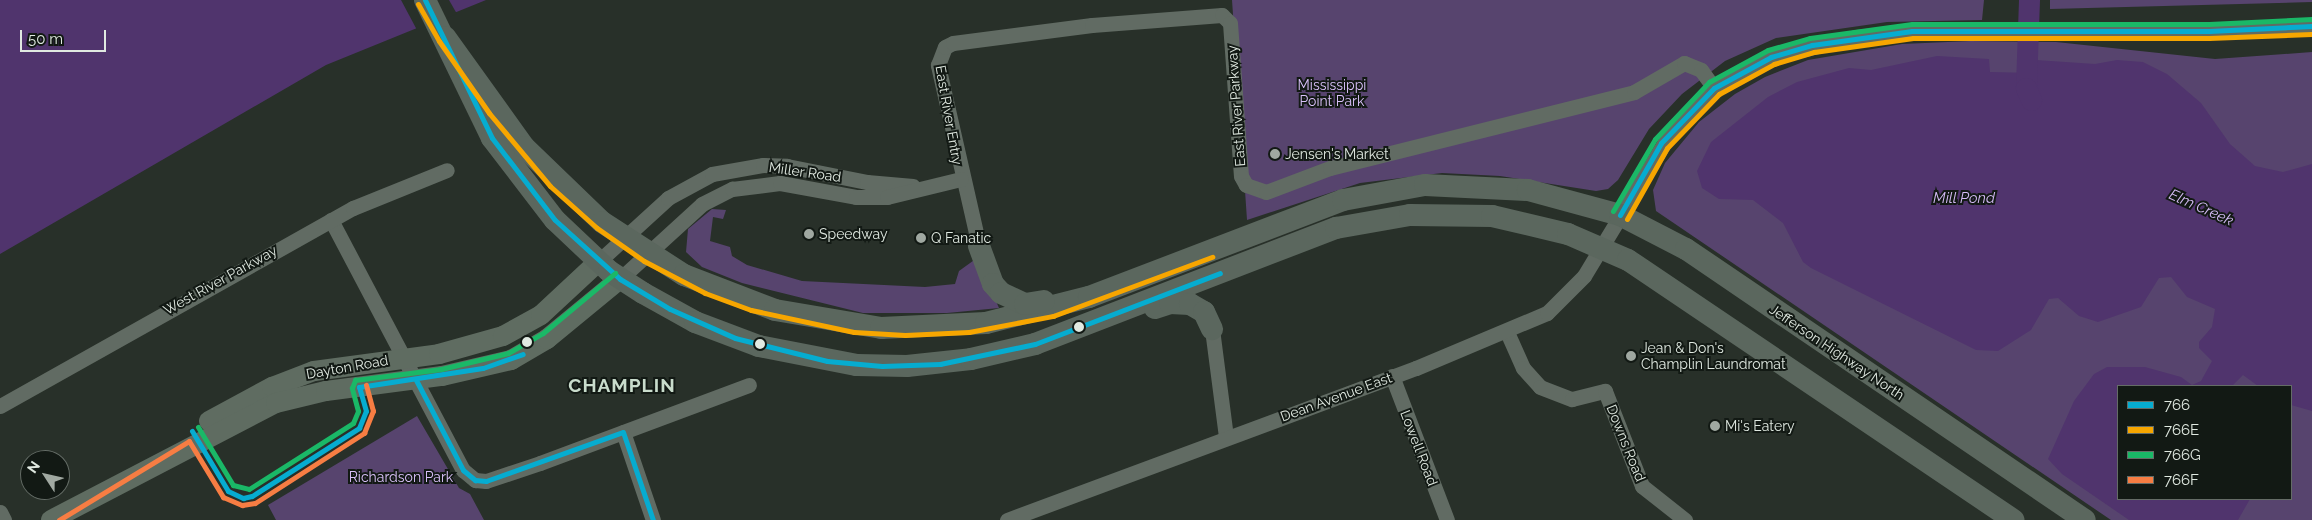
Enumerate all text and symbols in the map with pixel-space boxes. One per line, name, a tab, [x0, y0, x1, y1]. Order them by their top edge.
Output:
scale bar	[22, 20, 109, 52]
text: 50 m	[28, 30, 63, 48]
street label: East River Parkway	[1223, 45, 1249, 167]
street label: East River Entry	[932, 64, 966, 166]
park label: Mississippi Point Park	[1298, 77, 1366, 110]
place label: Jensen's Market	[1285, 146, 1389, 162]
marker: Jensen's Market	[1269, 148, 1281, 160]
street label: Miller Road	[768, 159, 842, 185]
water label: Elm Creek	[2166, 186, 2236, 230]
water label: Mill Pond	[1933, 190, 1995, 208]
place label: Speedway	[819, 226, 887, 242]
marker: Speedway	[803, 228, 815, 240]
place label: Q Fanatic	[931, 230, 991, 246]
marker: Q Fanatic	[915, 232, 927, 244]
street label: West River Parkway	[160, 242, 280, 318]
street label: Jefferson Highway North	[1766, 301, 1908, 403]
unlabelled marker	[1074, 322, 1084, 332]
unlabelled marker	[522, 337, 532, 347]
unlabelled marker	[755, 339, 765, 349]
place label: Jean & Don's Champlin Laundromat	[1641, 340, 1786, 372]
marker: Jean & Don's Champlin Laundromat	[1625, 350, 1637, 362]
street label: Dayton Road	[305, 352, 389, 382]
street label: Dean Avenue East	[1278, 369, 1394, 425]
district label: CHAMPLIN	[567, 375, 677, 397]
legend	[2117, 385, 2292, 500]
text: 766	[2164, 396, 2190, 414]
street label: Downs Road	[1603, 402, 1649, 484]
street label: Lowell Road	[1397, 408, 1441, 488]
place label: Mi's Eatery	[1725, 418, 1795, 434]
marker: Mi's Eatery	[1709, 420, 1721, 432]
text: 766E	[2164, 421, 2199, 439]
text: 766G	[2164, 446, 2201, 464]
north arrow	[20, 450, 70, 500]
text: N	[24, 458, 43, 476]
park label: Richardson Park	[349, 469, 453, 485]
text: 766F	[2164, 471, 2199, 489]

